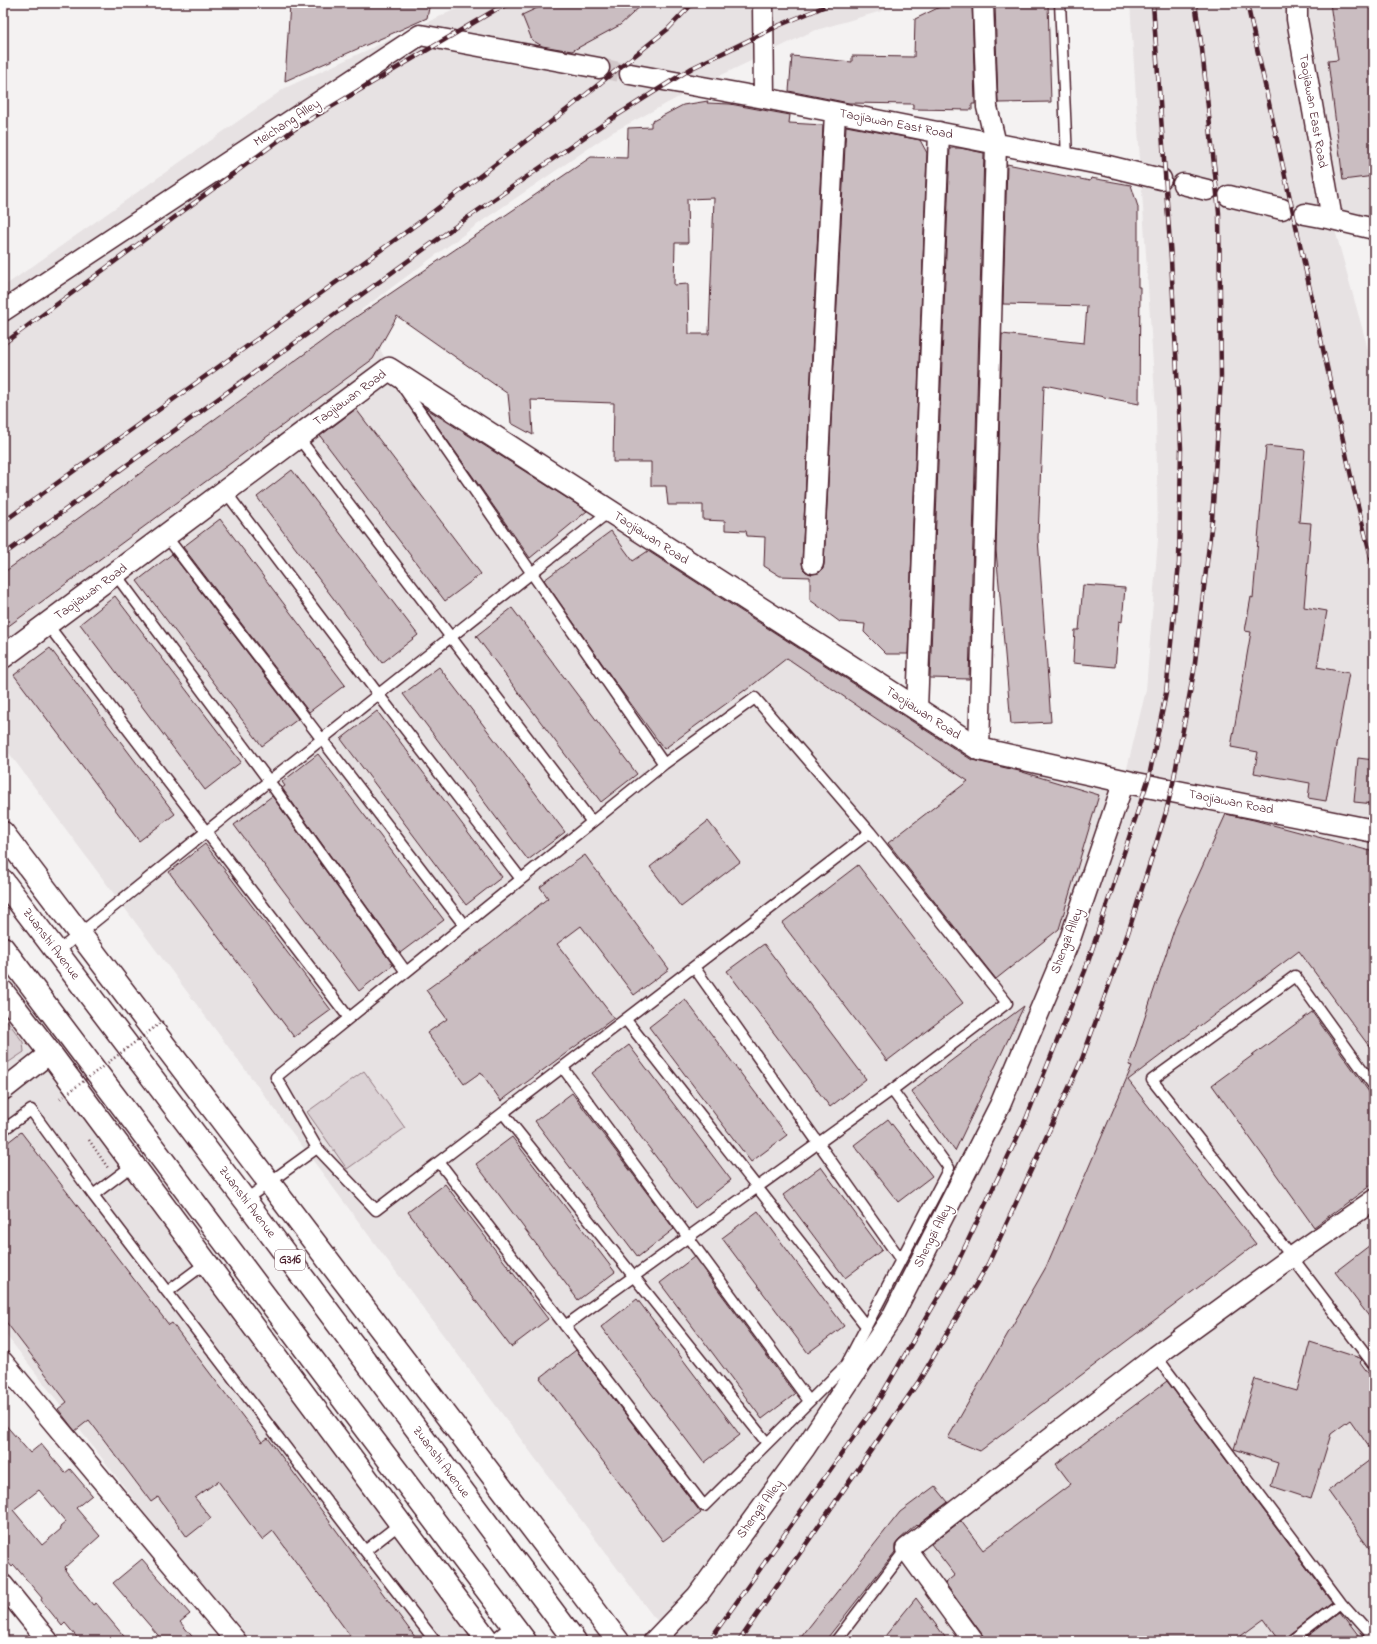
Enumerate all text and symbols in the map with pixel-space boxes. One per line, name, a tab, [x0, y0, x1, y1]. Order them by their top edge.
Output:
street label: Taojiawan East Road	[1294, 52, 1333, 170]
street label: Meichang Alley	[250, 94, 325, 152]
street label: Taojiawan East Road	[837, 104, 955, 144]
street label: Taojiawan Road	[309, 365, 391, 431]
street label: Taojiawan Road	[610, 506, 693, 570]
street label: Taojiawan Road	[50, 559, 132, 625]
street label: Taojiawan Road	[882, 681, 965, 745]
street label: Taojiawan Road	[1187, 784, 1276, 820]
street label: Zuanshi Avenue	[18, 904, 84, 984]
street label: Shengzi Alley	[1046, 905, 1089, 977]
street label: Zuanshi Avenue	[214, 1162, 280, 1242]
street label: Shengzi Alley	[909, 1201, 958, 1272]
road number: G316	[275, 1250, 305, 1270]
street label: Zuanshi Avenue	[408, 1422, 474, 1502]
street label: Shengzi Alley	[732, 1475, 789, 1543]

